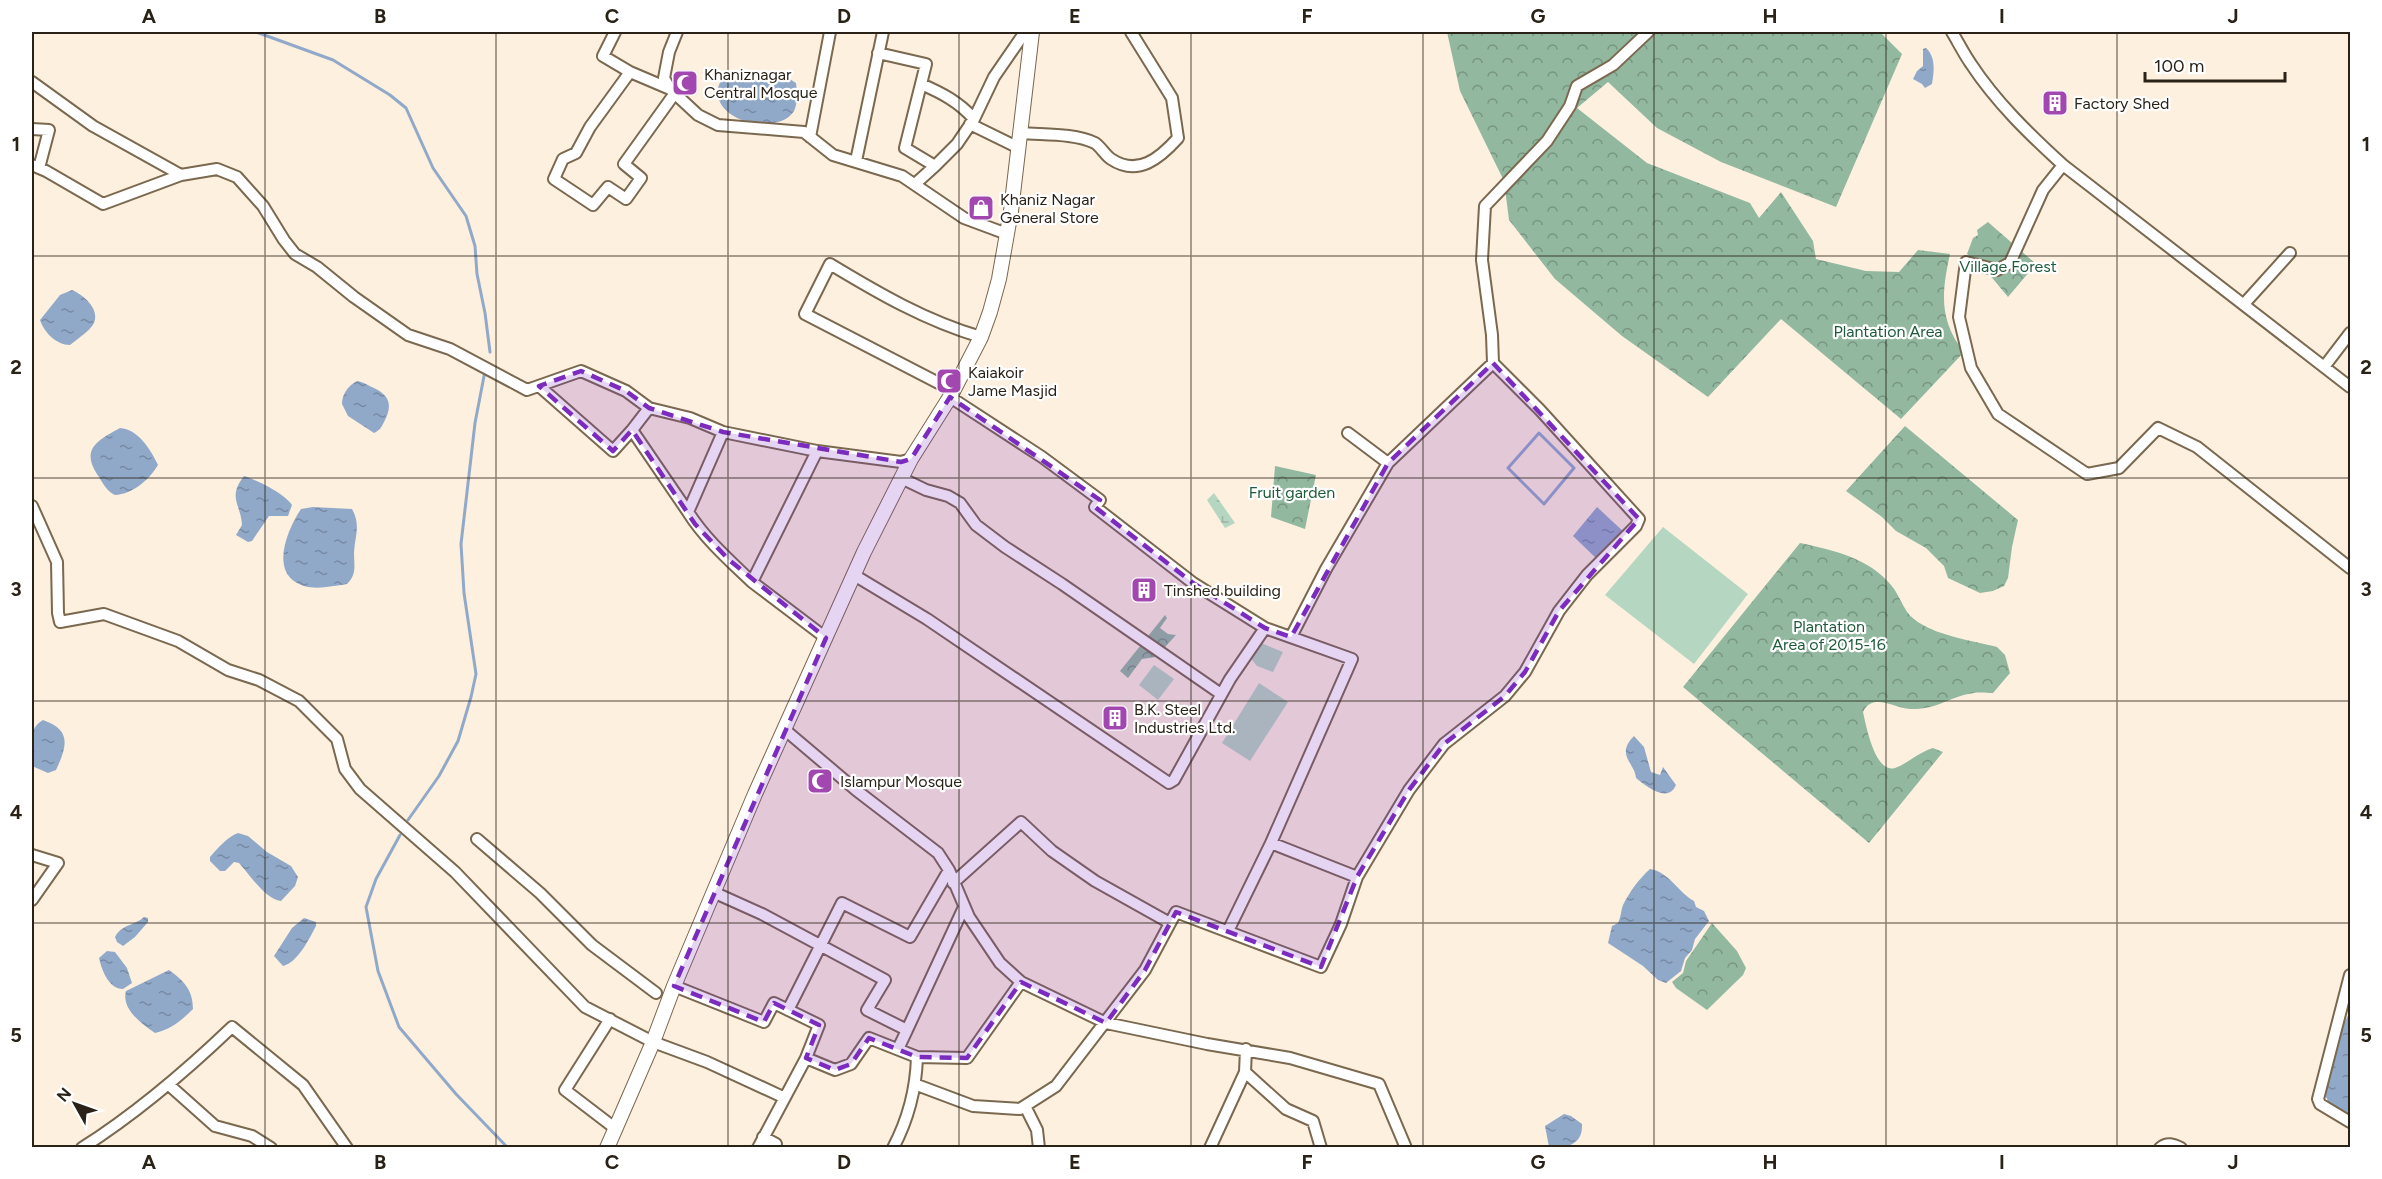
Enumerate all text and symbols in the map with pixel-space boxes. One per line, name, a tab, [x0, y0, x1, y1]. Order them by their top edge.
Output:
text: A	[142, 4, 157, 28]
text: B	[374, 4, 386, 28]
text: C	[605, 4, 619, 28]
text: D	[837, 4, 851, 28]
text: E	[1069, 4, 1081, 28]
text: F	[1301, 4, 1313, 28]
text: G	[1531, 4, 1546, 28]
text: H	[1763, 4, 1778, 28]
text: I	[1999, 4, 2005, 28]
text: J	[2227, 4, 2239, 28]
scale bar	[2145, 45, 2284, 83]
text: 100 m	[2154, 55, 2204, 77]
place label: Khaniznagar Central Mosque	[704, 65, 818, 102]
mosque icon: Khaniznagar Central Mosque	[670, 68, 700, 98]
building icon: Factory Shed	[2040, 88, 2070, 118]
place label: Factory Shed	[2074, 94, 2169, 113]
text: 1	[12, 132, 20, 156]
text: 1	[2362, 132, 2370, 156]
place label: Khaniz Nagar General Store	[1000, 190, 1099, 227]
shop icon: Khaniz Nagar General Store	[966, 193, 996, 223]
park label: Village Forest	[1959, 257, 2057, 276]
park label: Plantation Area	[1833, 322, 1943, 341]
text: 2	[10, 355, 22, 379]
text: 2	[2360, 355, 2372, 379]
place label: Kaiakoir Jame Masjid	[968, 363, 1057, 400]
mosque icon: Kaiakoir Jame Masjid	[934, 366, 964, 396]
park label: Fruit garden	[1249, 483, 1335, 502]
building icon: Tinshed building	[1129, 575, 1159, 605]
text: 3	[10, 577, 22, 601]
text: 3	[2360, 577, 2372, 601]
place label: Tinshed building	[1164, 581, 1281, 600]
park label: Plantation Area of 2015-16	[1772, 617, 1886, 654]
place label: B.K. Steel Industries Ltd.	[1134, 700, 1235, 737]
building icon: B.K. Steel Industries Ltd.	[1100, 703, 1130, 733]
mosque icon: Islampur Mosque	[805, 766, 835, 796]
place label: Islampur Mosque	[840, 772, 962, 791]
text: 4	[10, 800, 23, 824]
text: 4	[2360, 800, 2373, 824]
text: 5	[10, 1023, 22, 1047]
text: 5	[2360, 1023, 2372, 1047]
north arrow	[45, 1074, 105, 1134]
text: N	[53, 1084, 75, 1106]
text: A	[142, 1150, 157, 1174]
text: B	[374, 1150, 386, 1174]
text: C	[605, 1150, 619, 1174]
text: D	[837, 1150, 851, 1174]
text: E	[1069, 1150, 1081, 1174]
text: F	[1301, 1150, 1313, 1174]
text: G	[1531, 1150, 1546, 1174]
text: H	[1763, 1150, 1778, 1174]
text: I	[1999, 1150, 2005, 1174]
text: J	[2227, 1150, 2239, 1174]

